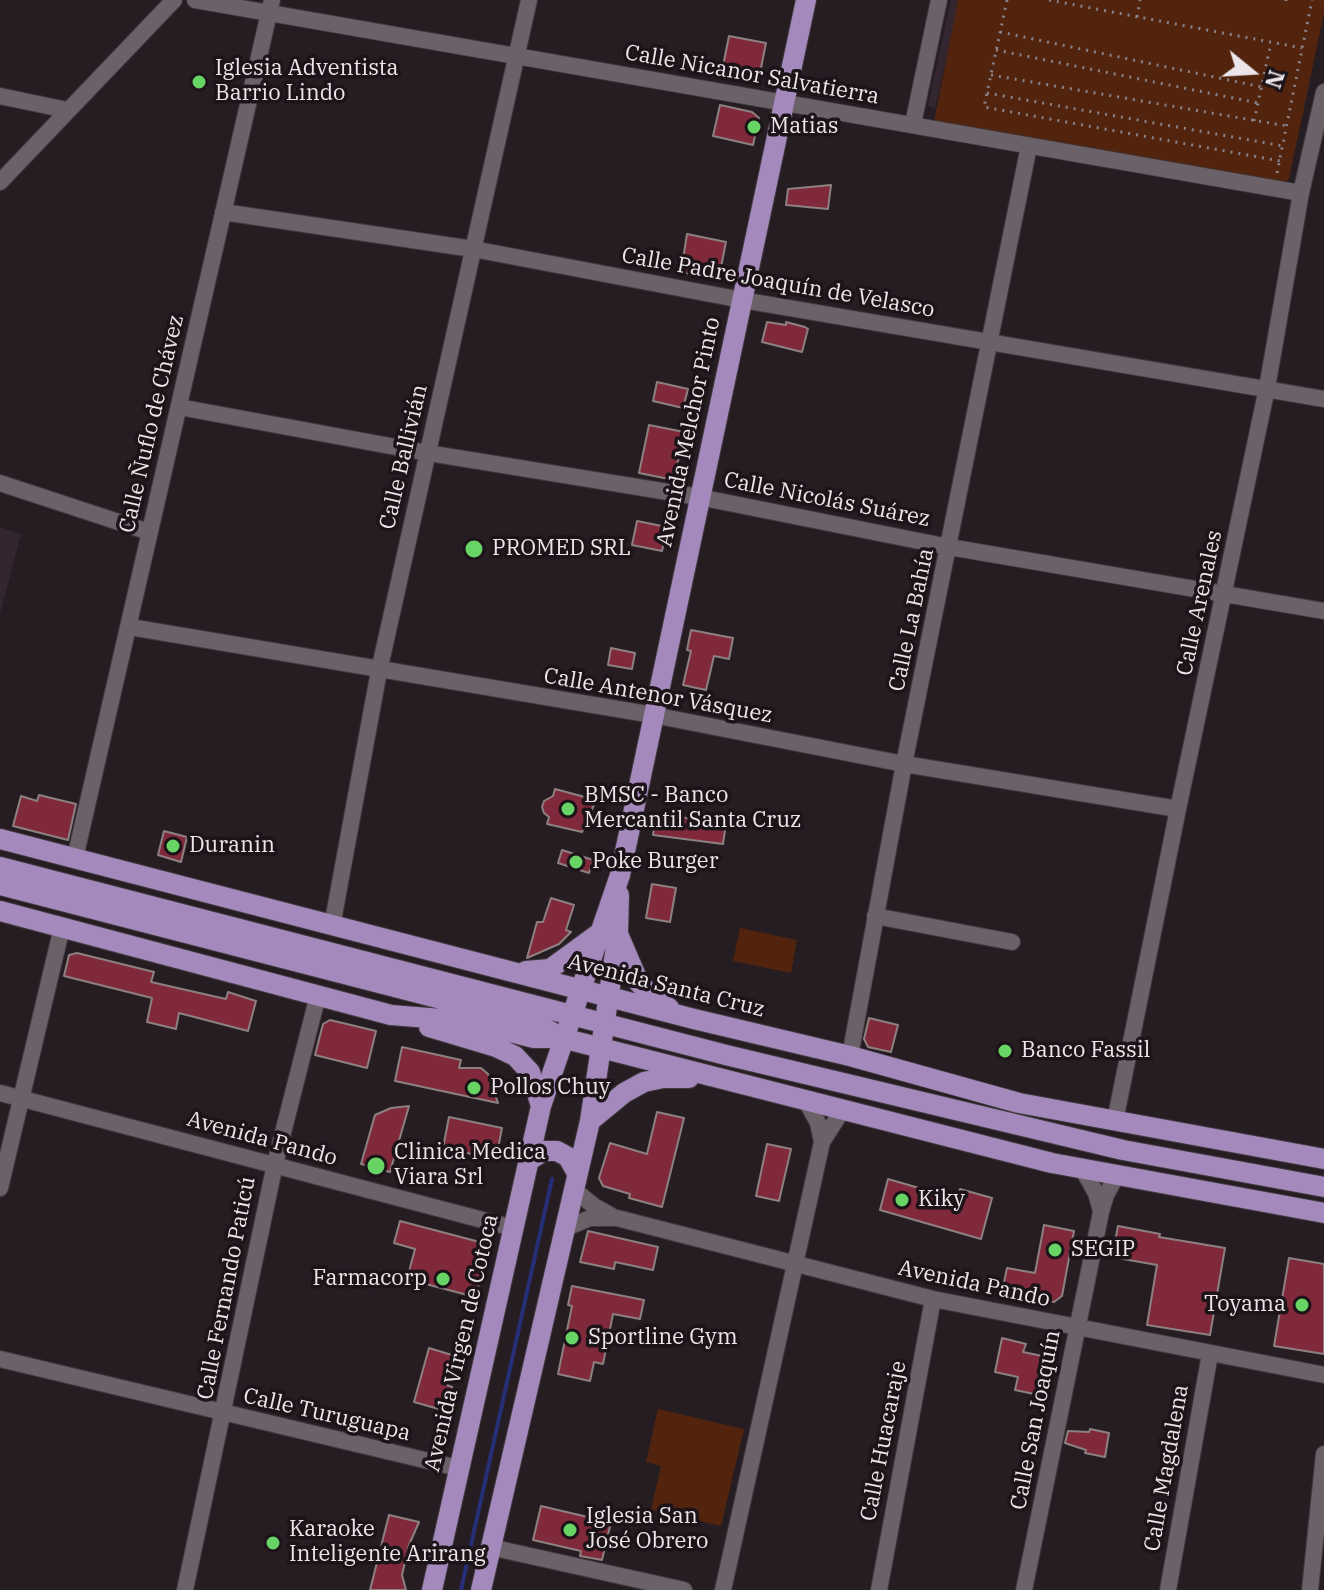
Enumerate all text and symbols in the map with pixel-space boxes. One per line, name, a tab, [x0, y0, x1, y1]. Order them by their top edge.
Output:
north arrow	[1212, 32, 1292, 112]
street label: Calle Nicanor Salvatierra	[623, 40, 881, 110]
place label: Iglesia Adventista Barrio Lindo	[215, 56, 399, 108]
text: N	[1259, 67, 1292, 92]
marker: Iglesia Adventista Barrio Lindo	[190, 73, 208, 91]
place label: Matias	[770, 114, 838, 140]
marker: Matias	[745, 118, 763, 136]
street label: Calle Padre Joaquín de Velasco	[619, 242, 937, 324]
street label: Calle Ñuflo de Chávez	[114, 313, 190, 535]
street label: Avenida Melchor Pinto	[652, 315, 726, 549]
street label: Calle Ballivián	[375, 382, 433, 532]
street label: Calle Nicolás Suárez	[722, 467, 932, 533]
street label: Calle Arenales	[1172, 528, 1228, 678]
place label: PROMED SRL	[492, 536, 631, 562]
marker: PROMED SRL	[463, 538, 485, 560]
street label: Calle La Bahía	[884, 546, 940, 694]
street label: Calle Antenor Vásquez	[542, 663, 774, 729]
place label: BMSC - Banco Mercantil Santa Cruz	[584, 783, 801, 834]
marker: BMSC - Banco Mercantil Santa Cruz	[559, 800, 577, 818]
place label: Duranin	[189, 833, 275, 859]
marker: Duranin	[164, 837, 182, 855]
place label: Poke Burger	[592, 849, 718, 875]
marker: Poke Burger	[567, 853, 585, 871]
street label: Avenida Santa Cruz	[565, 949, 767, 1023]
place label: Banco Fassil	[1021, 1038, 1150, 1064]
marker: Banco Fassil	[996, 1042, 1014, 1060]
place label: Pollos Chuy	[490, 1075, 611, 1101]
marker: Pollos Chuy	[465, 1079, 483, 1097]
street label: Avenida Pando	[184, 1106, 340, 1172]
place label: Clinica Medica Viara Srl	[394, 1140, 546, 1192]
marker: Clinica Medica Viara Srl	[365, 1155, 387, 1177]
street label: Calle Fernando Paticú	[192, 1174, 262, 1402]
place label: Kiky	[918, 1187, 965, 1213]
marker: Kiky	[893, 1191, 911, 1209]
street label: Avenida Virgen de Cotoca	[420, 1212, 504, 1474]
place label: SEGIP	[1071, 1237, 1135, 1263]
marker: SEGIP	[1046, 1241, 1064, 1259]
street label: Avenida Pando	[896, 1255, 1052, 1313]
place label: Farmacorp	[313, 1266, 427, 1292]
marker: Farmacorp	[434, 1270, 452, 1288]
place label: Toyama	[1204, 1292, 1286, 1318]
marker: Toyama	[1293, 1296, 1311, 1314]
place label: Sportline Gym	[588, 1325, 738, 1351]
street label: Calle San Joaquín	[1006, 1328, 1066, 1512]
marker: Sportline Gym	[563, 1329, 581, 1347]
street label: Calle Huacaraje	[856, 1359, 912, 1523]
street label: Calle Turuguapa	[241, 1383, 413, 1447]
street label: Calle Magdalena	[1139, 1383, 1195, 1553]
place label: Iglesia San José Obrero	[586, 1504, 708, 1556]
place label: Karaoke Inteligente Arirang	[289, 1517, 486, 1568]
marker: Iglesia San José Obrero	[561, 1521, 579, 1539]
marker: Karaoke Inteligente Arirang	[264, 1534, 282, 1552]

